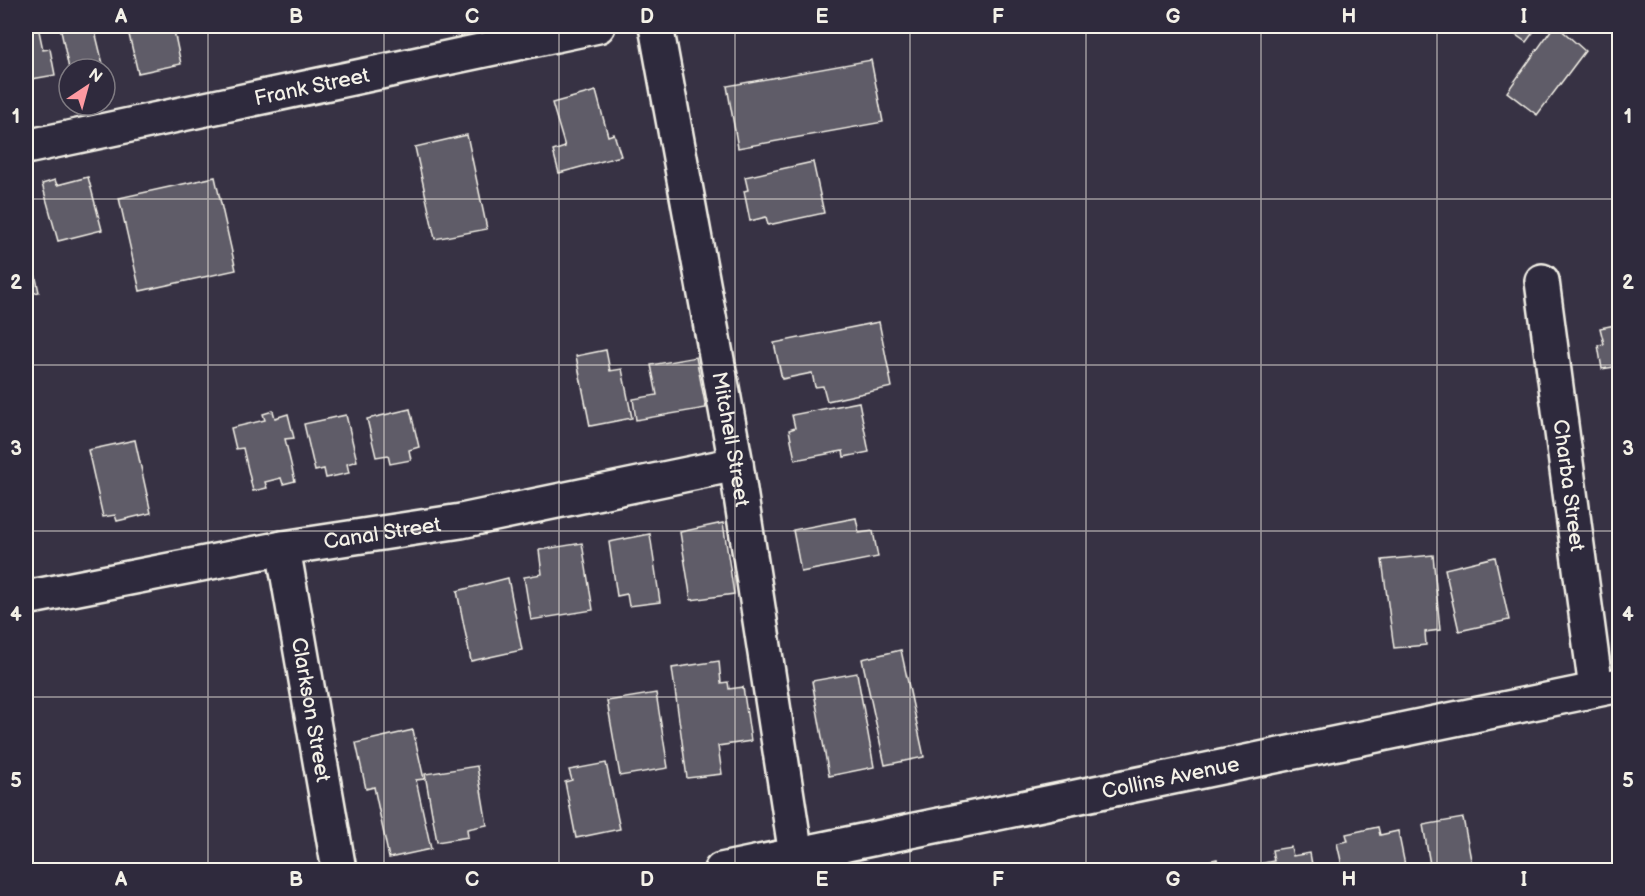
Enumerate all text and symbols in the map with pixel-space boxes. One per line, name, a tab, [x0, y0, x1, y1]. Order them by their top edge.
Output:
text: A	[114, 5, 128, 29]
text: B	[289, 5, 303, 29]
text: C	[465, 5, 479, 29]
text: D	[640, 5, 654, 29]
text: E	[816, 5, 829, 29]
text: F	[992, 5, 1004, 29]
text: G	[1166, 5, 1181, 29]
text: H	[1342, 5, 1356, 29]
text: I	[1521, 5, 1527, 29]
north arrow	[57, 57, 117, 117]
street label: Frank Street	[252, 63, 372, 111]
text: N	[84, 65, 105, 87]
text: 1	[12, 105, 20, 129]
text: 1	[1624, 105, 1632, 129]
text: 2	[10, 271, 22, 295]
text: 2	[1622, 271, 1634, 295]
street label: Mitchell Street	[706, 370, 754, 509]
street label: Charba Street	[1547, 418, 1590, 553]
text: 3	[10, 437, 22, 461]
text: 3	[1622, 437, 1634, 461]
street label: Canal Street	[322, 512, 443, 555]
text: 4	[10, 603, 22, 627]
text: 4	[1622, 603, 1634, 627]
street label: Clarkson Street	[286, 635, 336, 784]
street label: Collins Avenue	[1100, 752, 1242, 804]
text: 5	[10, 769, 22, 793]
text: 5	[1622, 769, 1634, 793]
text: A	[114, 868, 128, 892]
text: B	[289, 868, 303, 892]
text: C	[465, 868, 479, 892]
text: D	[640, 868, 654, 892]
text: E	[816, 868, 829, 892]
text: F	[992, 868, 1004, 892]
text: G	[1166, 868, 1181, 892]
text: H	[1342, 868, 1356, 892]
text: I	[1521, 868, 1527, 892]

